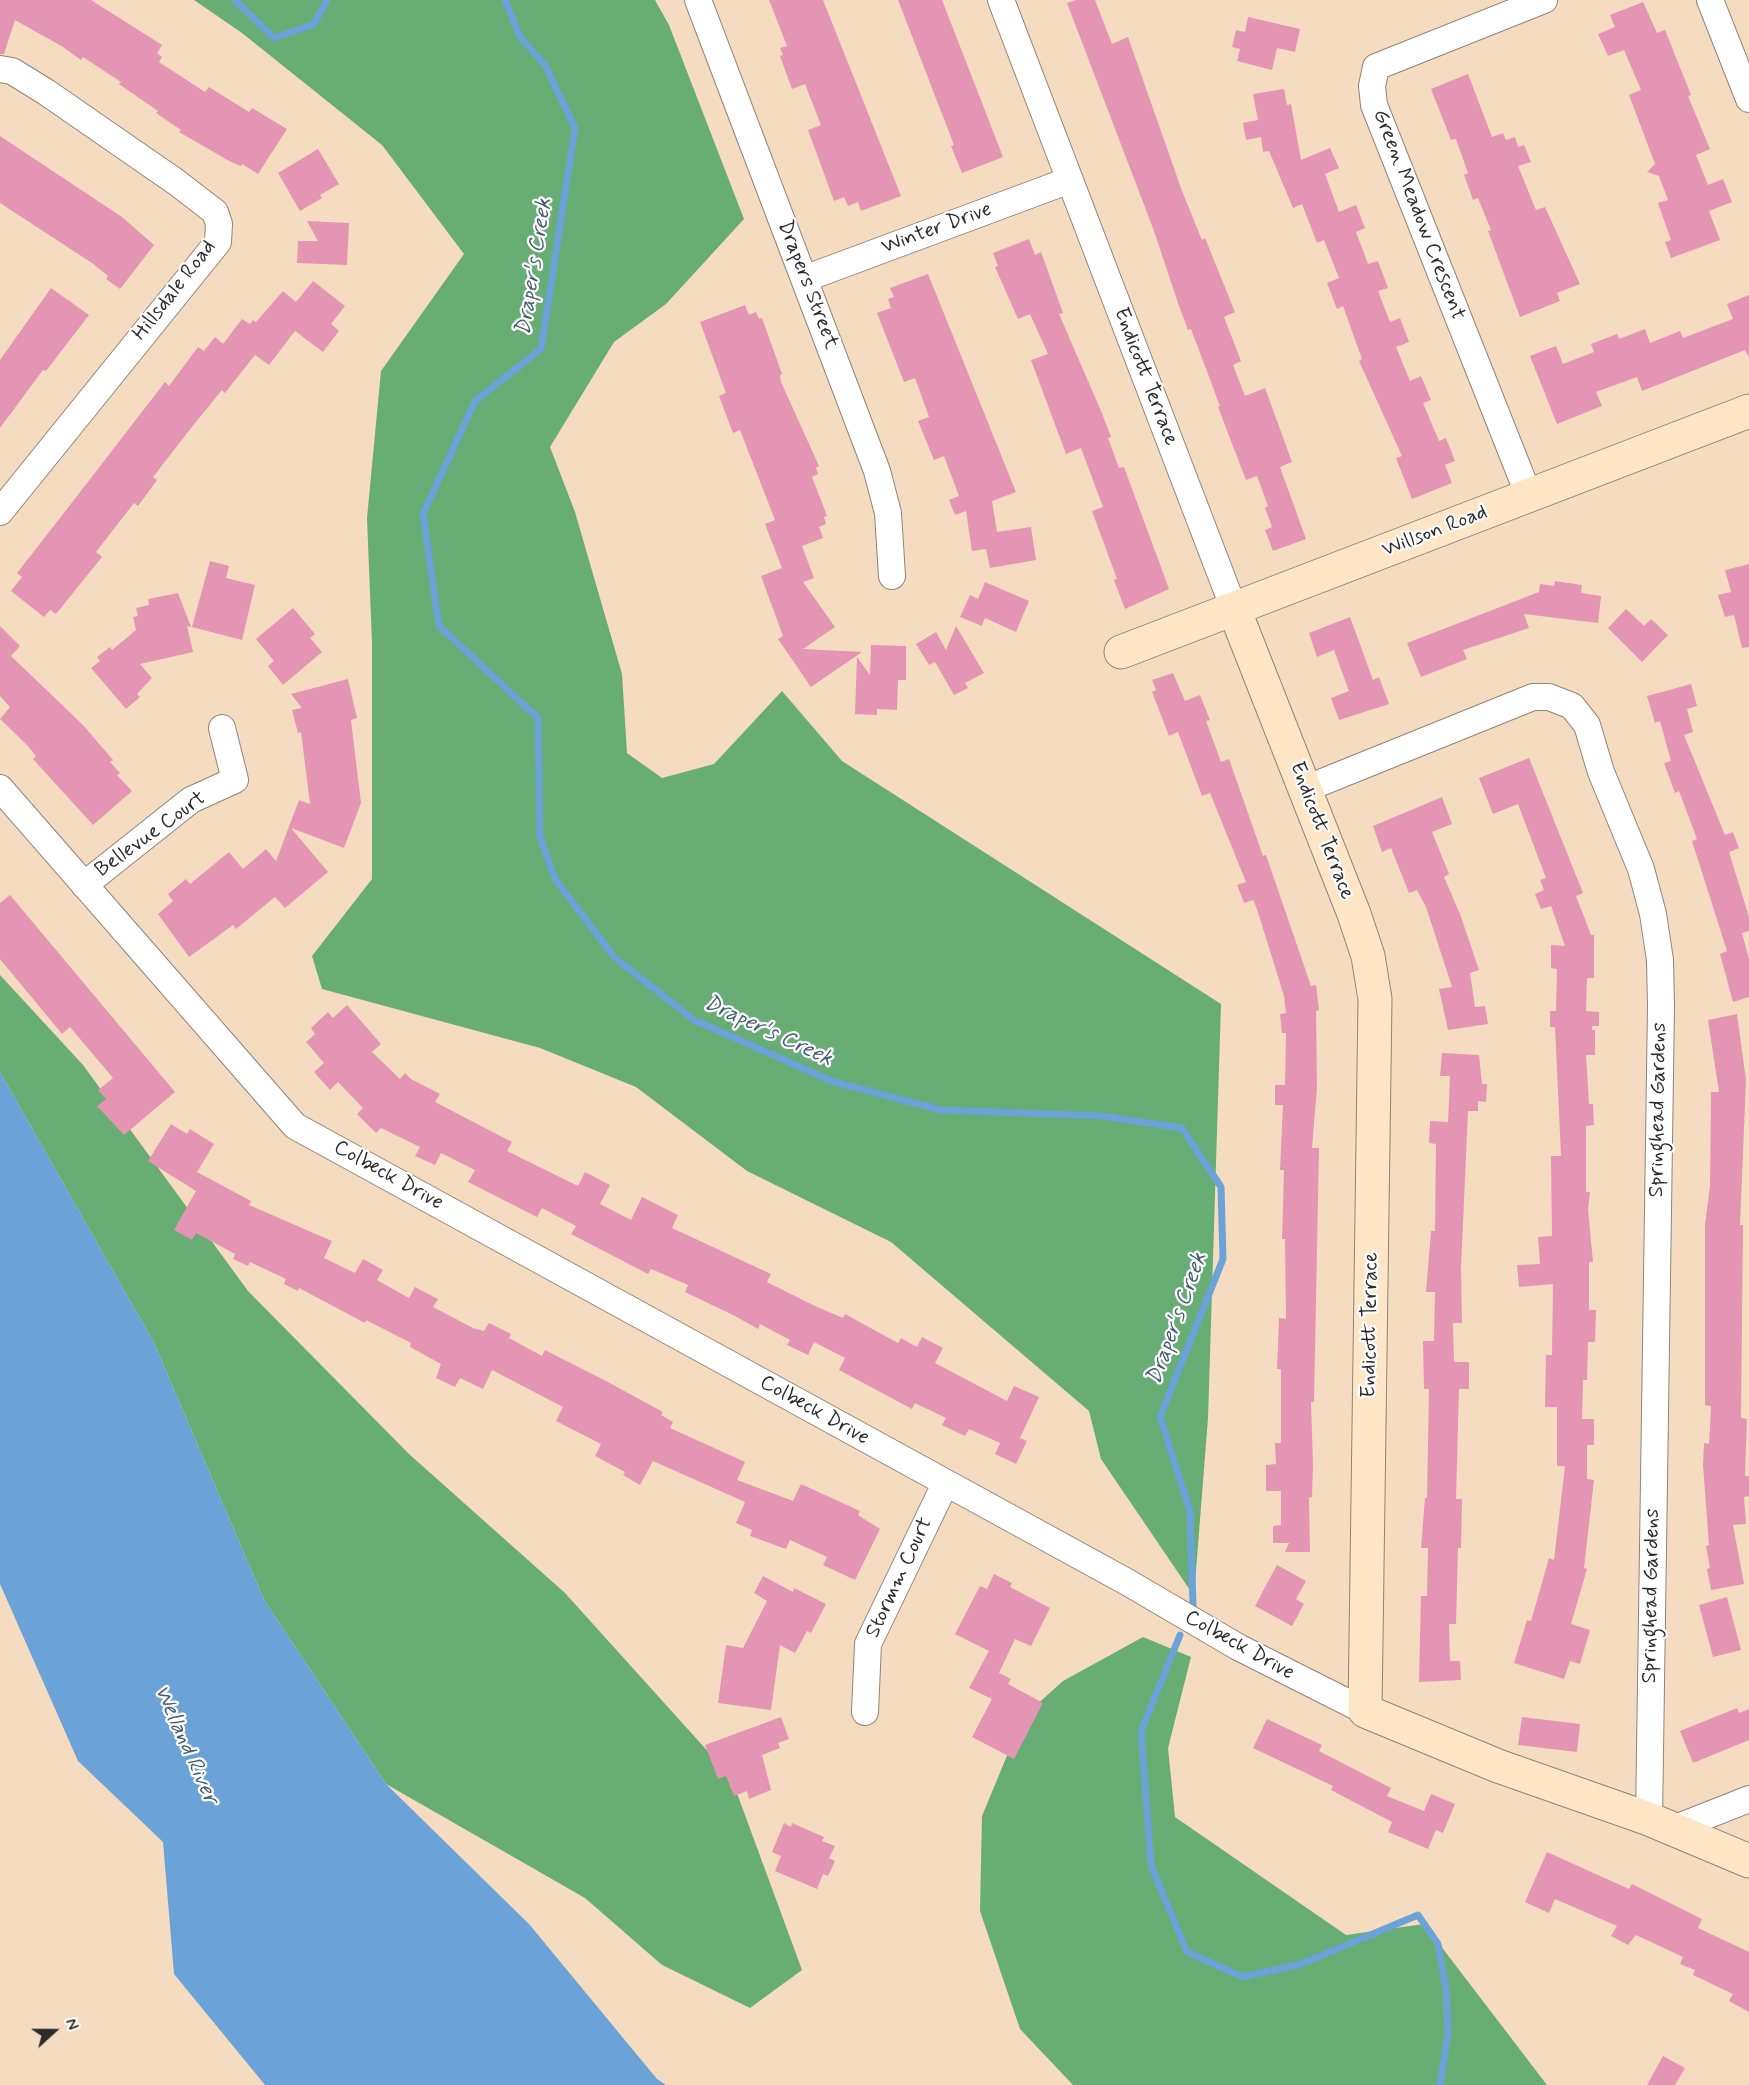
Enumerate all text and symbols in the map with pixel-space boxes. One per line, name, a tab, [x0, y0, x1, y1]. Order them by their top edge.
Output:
street label: Green Meadow Crescent	[1366, 106, 1470, 324]
water label: Draper's Creek	[511, 196, 559, 338]
street label: Winter Drive	[878, 197, 996, 261]
street label: Drapers Street	[771, 217, 843, 353]
street label: Hillsdale Road	[128, 236, 222, 346]
street label: Endicott Terrace	[1107, 304, 1183, 450]
street label: Willson Road	[1379, 500, 1491, 564]
street label: Endicott Terrace	[1283, 758, 1359, 904]
street label: Bellevue Court	[91, 786, 211, 884]
water label: Draper's Creek	[699, 991, 837, 1073]
street label: Springhead Gardens	[1645, 1022, 1673, 1198]
street label: Colbeck Drive	[329, 1136, 447, 1216]
water label: Draper's Creek	[1142, 1249, 1214, 1389]
street label: Endicott Terrace	[1357, 1252, 1385, 1398]
street label: Colbeck Drive	[755, 1371, 873, 1451]
street label: Springhead Gardens	[1638, 1508, 1666, 1684]
street label: Stormm Court	[861, 1514, 939, 1642]
street label: Colbeck Drive	[1180, 1606, 1298, 1686]
water label: Welland River	[147, 1682, 223, 1808]
north arrow	[24, 2001, 84, 2061]
text: N	[60, 2016, 83, 2033]

